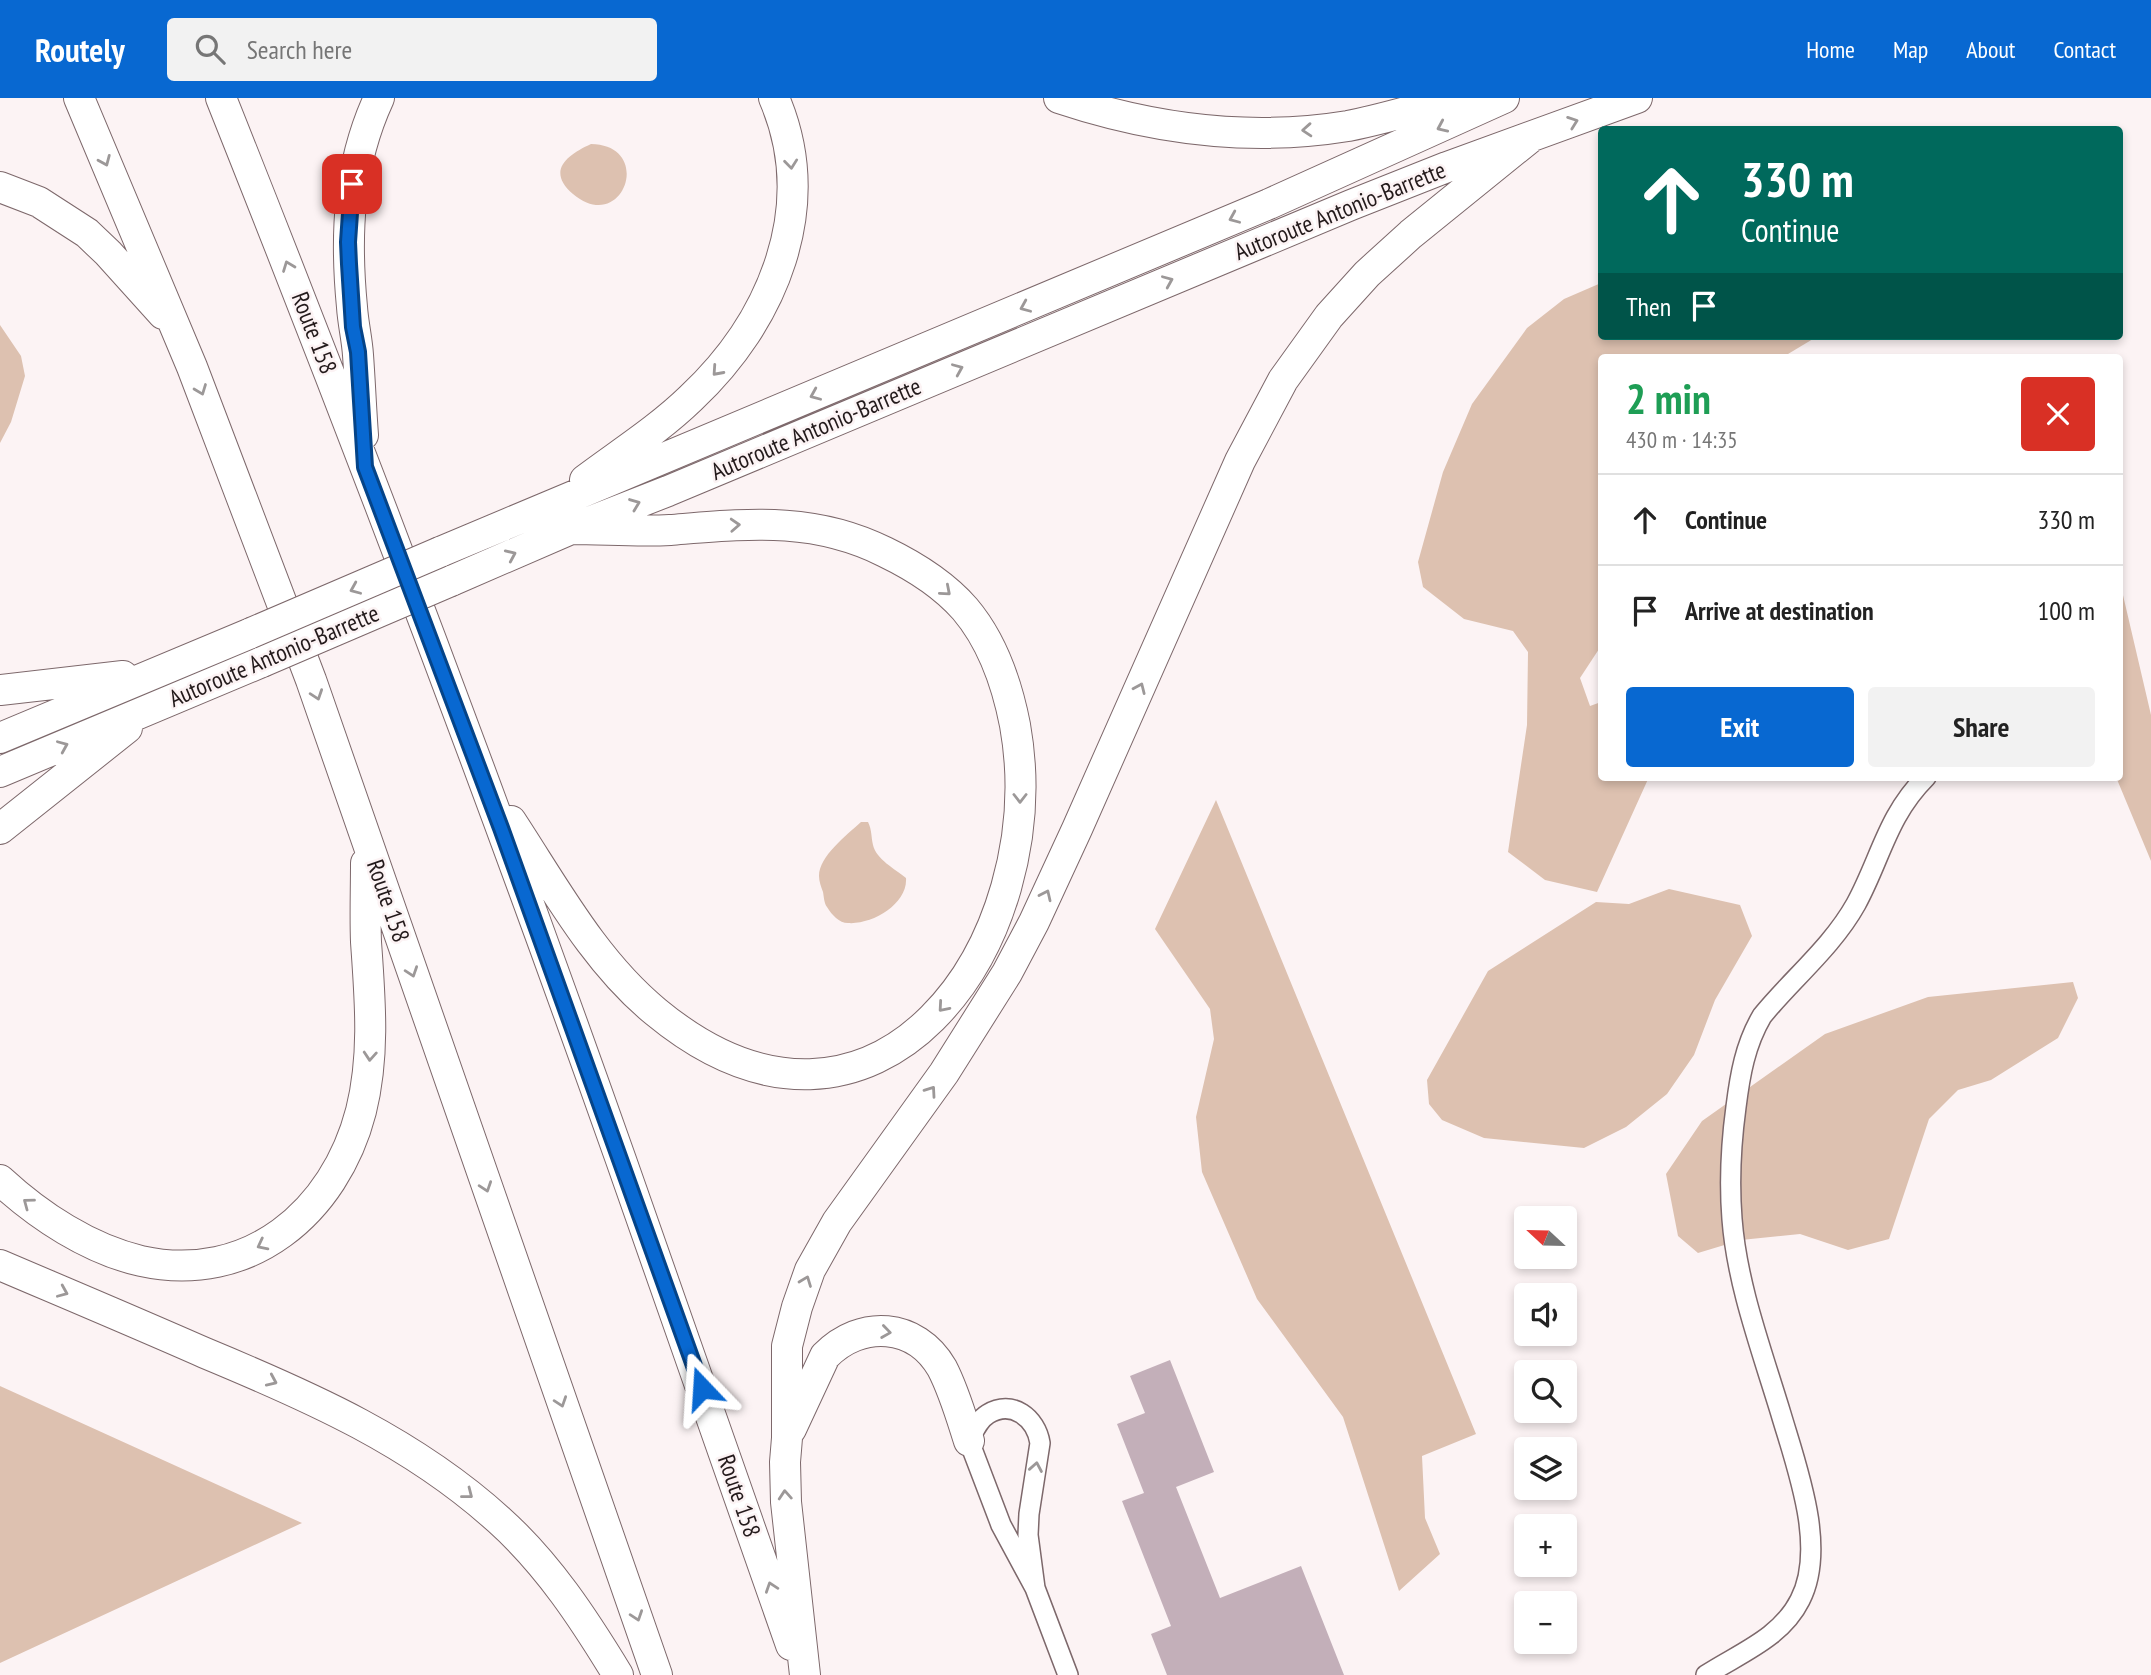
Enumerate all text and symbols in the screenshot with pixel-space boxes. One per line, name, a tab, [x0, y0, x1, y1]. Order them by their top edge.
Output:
search box	[167, 18, 657, 81]
text: Routely	[35, 28, 125, 71]
icon: search	[191, 30, 229, 68]
text: Search here	[247, 33, 352, 66]
text: Home	[1806, 34, 1855, 65]
text: Map	[1893, 34, 1928, 65]
text: About	[1966, 34, 2015, 65]
text: Contact	[2053, 34, 2116, 65]
one-way arrow	[1566, 116, 1578, 130]
one-way arrow	[1437, 119, 1450, 133]
one-way arrow	[1301, 122, 1312, 137]
text: 330 m	[1741, 147, 1854, 211]
one-way arrow	[97, 154, 111, 166]
pin	[322, 154, 382, 214]
street label: Autoroute Antonio-Barrette	[1230, 154, 1450, 267]
icon: ahead	[1626, 154, 1717, 245]
one-way arrow	[783, 158, 798, 169]
icon: arrive	[333, 165, 371, 203]
text: Continue	[1741, 209, 1840, 251]
one-way arrow	[1229, 210, 1241, 224]
one-way arrow	[282, 261, 296, 273]
one-way arrow	[1161, 276, 1173, 290]
icon: arrive	[1685, 287, 1723, 325]
street label: Route 158	[285, 288, 344, 378]
text: Then	[1626, 290, 1671, 323]
one-way arrow	[1019, 298, 1031, 312]
one-way arrow	[712, 363, 725, 376]
one-way arrow	[950, 363, 963, 377]
street label: Autoroute Antonio-Barrette	[706, 370, 926, 487]
text: 2 min	[1626, 371, 1711, 426]
button: close	[2021, 377, 2095, 451]
one-way arrow	[193, 384, 207, 396]
one-way arrow	[810, 387, 822, 401]
text: 430 m · 14:35	[1626, 425, 1738, 454]
one-way arrow	[628, 499, 640, 513]
icon: ahead	[1626, 501, 1664, 539]
text: Continue	[1685, 503, 1767, 536]
text: 330 m	[2037, 503, 2095, 536]
one-way arrow	[729, 517, 740, 532]
one-way arrow	[504, 549, 517, 563]
one-way arrow	[350, 580, 362, 594]
one-way arrow	[937, 583, 950, 595]
icon: arrive	[1626, 592, 1664, 630]
text: Arrive at destination	[1685, 594, 1874, 627]
text: 100 m	[2037, 594, 2095, 627]
street label: Autoroute Antonio-Barrette	[164, 597, 384, 714]
one-way arrow	[1132, 683, 1146, 695]
button: Exit	[1626, 687, 1854, 767]
button: Share	[1868, 687, 2095, 767]
one-way arrow	[309, 688, 323, 700]
one-way arrow	[56, 740, 68, 754]
one-way arrow	[1012, 793, 1028, 804]
street label: Route 158	[360, 856, 417, 946]
one-way arrow	[1038, 890, 1052, 903]
one-way arrow	[404, 965, 418, 977]
one-way arrow	[939, 999, 951, 1012]
one-way arrow	[363, 1051, 378, 1062]
one-way arrow	[923, 1086, 935, 1099]
one-way arrow	[478, 1180, 492, 1192]
one-way arrow	[23, 1199, 36, 1212]
north arrow	[1514, 1206, 1577, 1269]
map controls	[1514, 1206, 1577, 1654]
one-way arrow	[257, 1236, 269, 1250]
one-way arrow	[798, 1275, 812, 1287]
button: sound	[1514, 1283, 1577, 1346]
one-way arrow	[55, 1284, 68, 1298]
one-way arrow	[880, 1324, 892, 1339]
position arrow	[665, 1351, 739, 1425]
button: search	[1514, 1360, 1577, 1423]
one-way arrow	[265, 1373, 277, 1387]
one-way arrow	[553, 1395, 567, 1407]
button: layers	[1514, 1437, 1577, 1500]
street label: Route 158	[711, 1451, 768, 1541]
one-way arrow	[1028, 1461, 1043, 1473]
one-way arrow	[461, 1486, 473, 1499]
one-way arrow	[778, 1489, 793, 1500]
button: +	[1514, 1514, 1577, 1577]
one-way arrow	[765, 1582, 779, 1594]
button: −	[1514, 1591, 1577, 1654]
one-way arrow	[629, 1610, 643, 1622]

